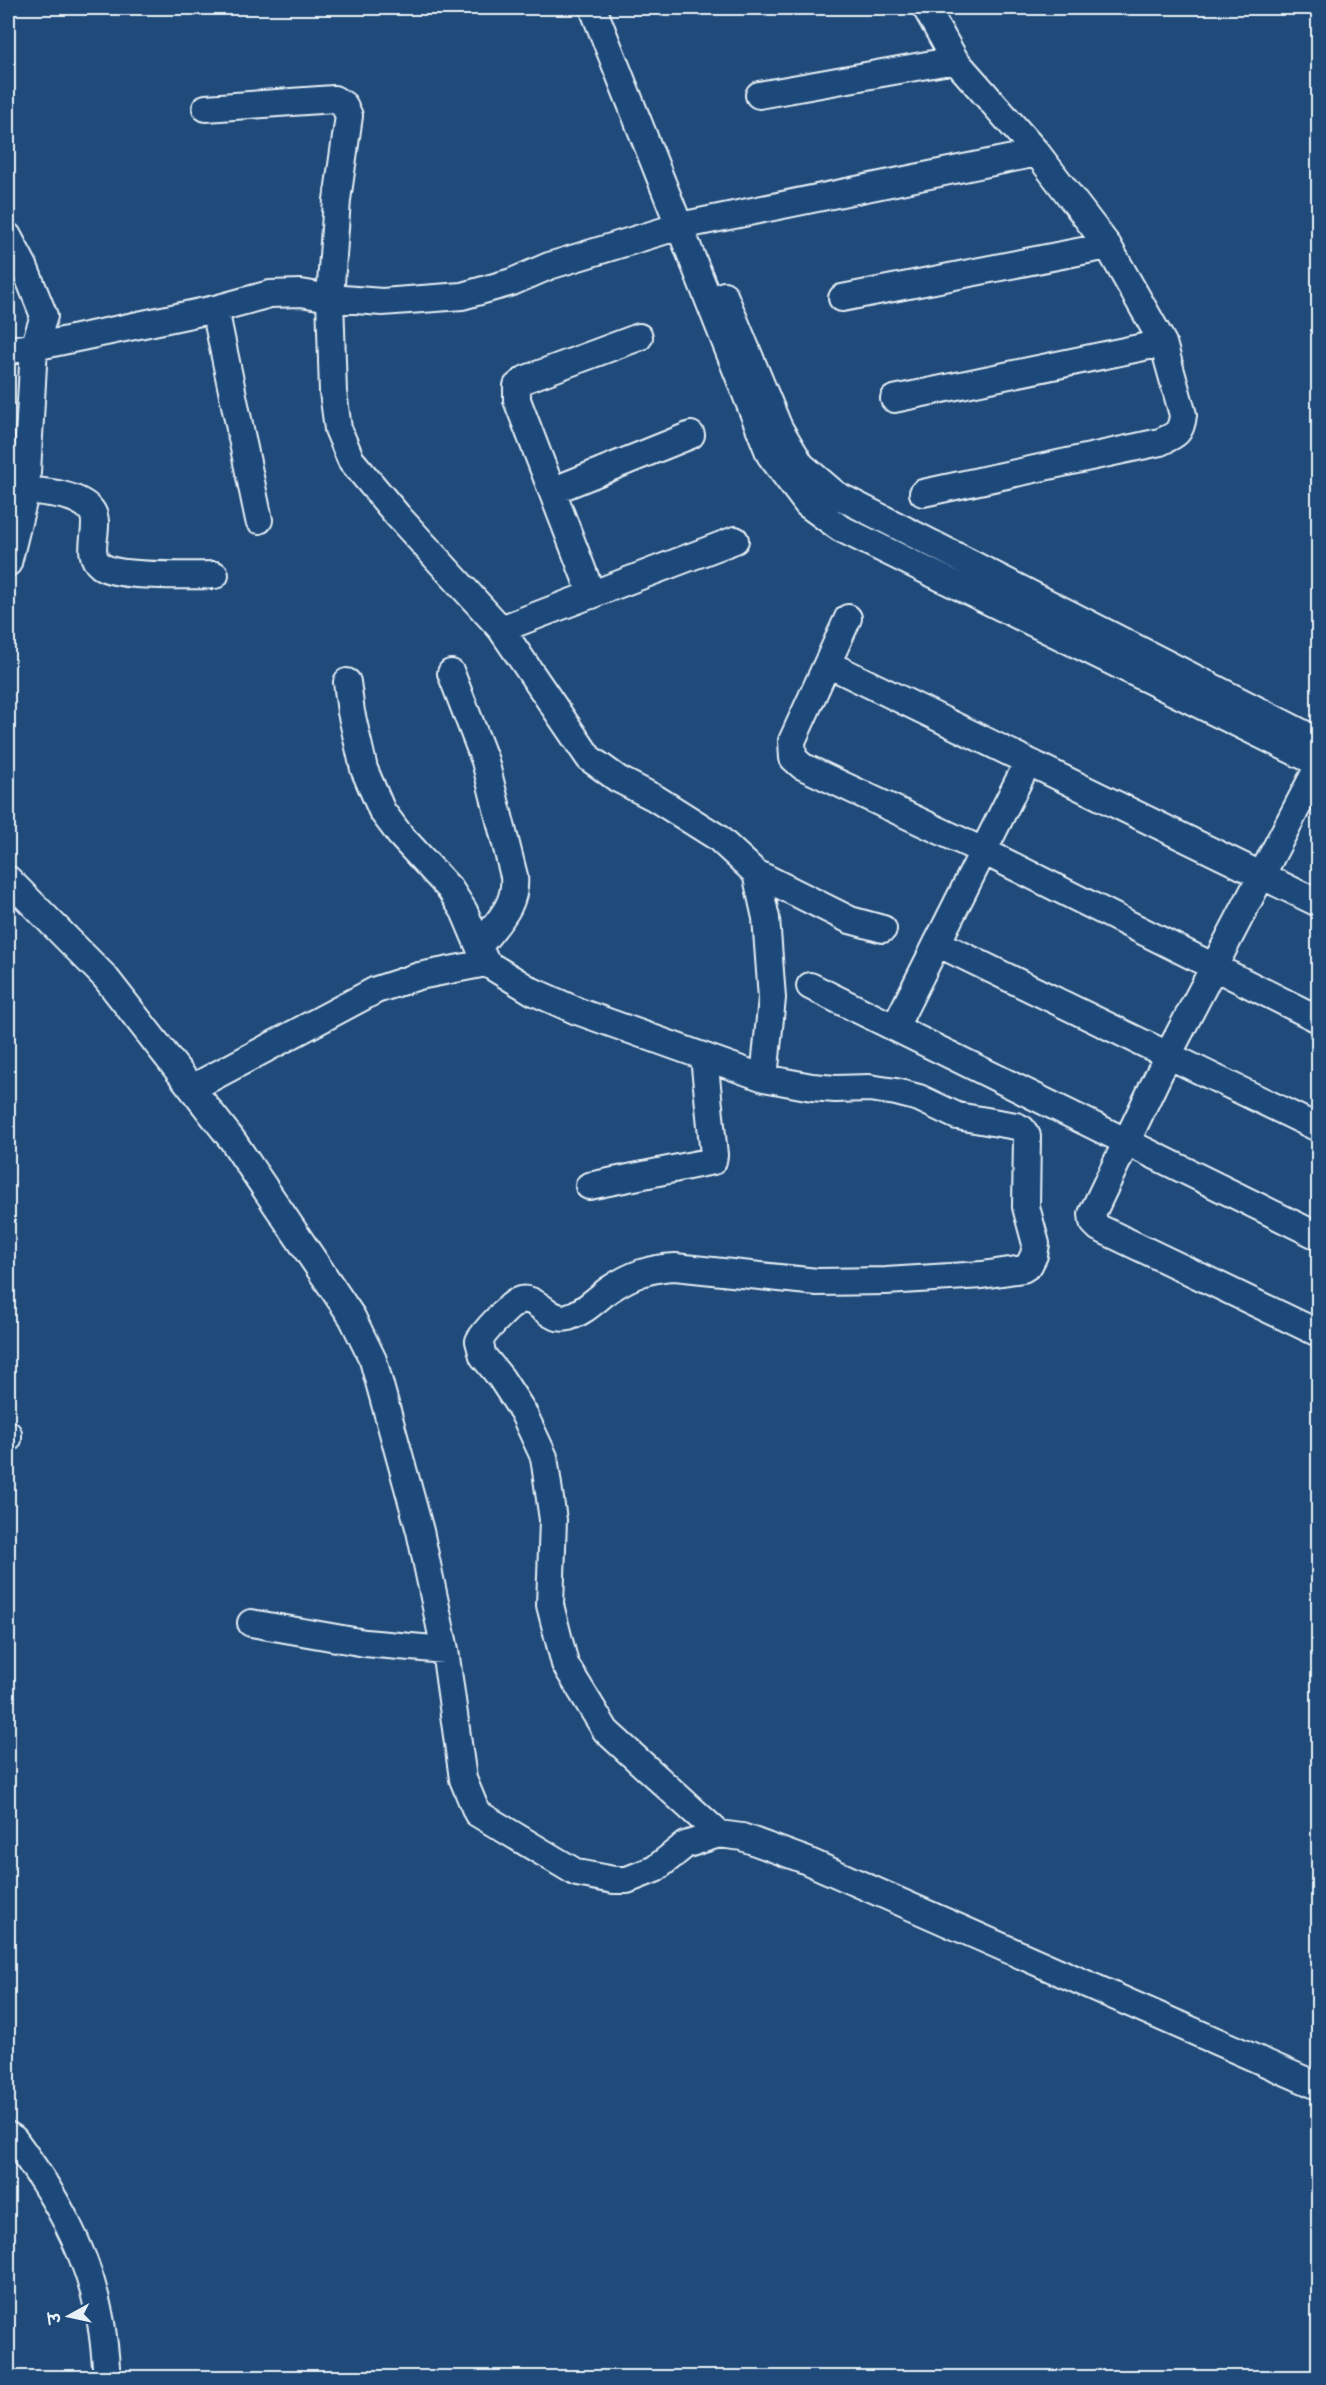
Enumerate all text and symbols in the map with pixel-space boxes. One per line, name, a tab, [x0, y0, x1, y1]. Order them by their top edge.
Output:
north arrow	[39, 2286, 99, 2346]
text: उ	[44, 2310, 66, 2327]

